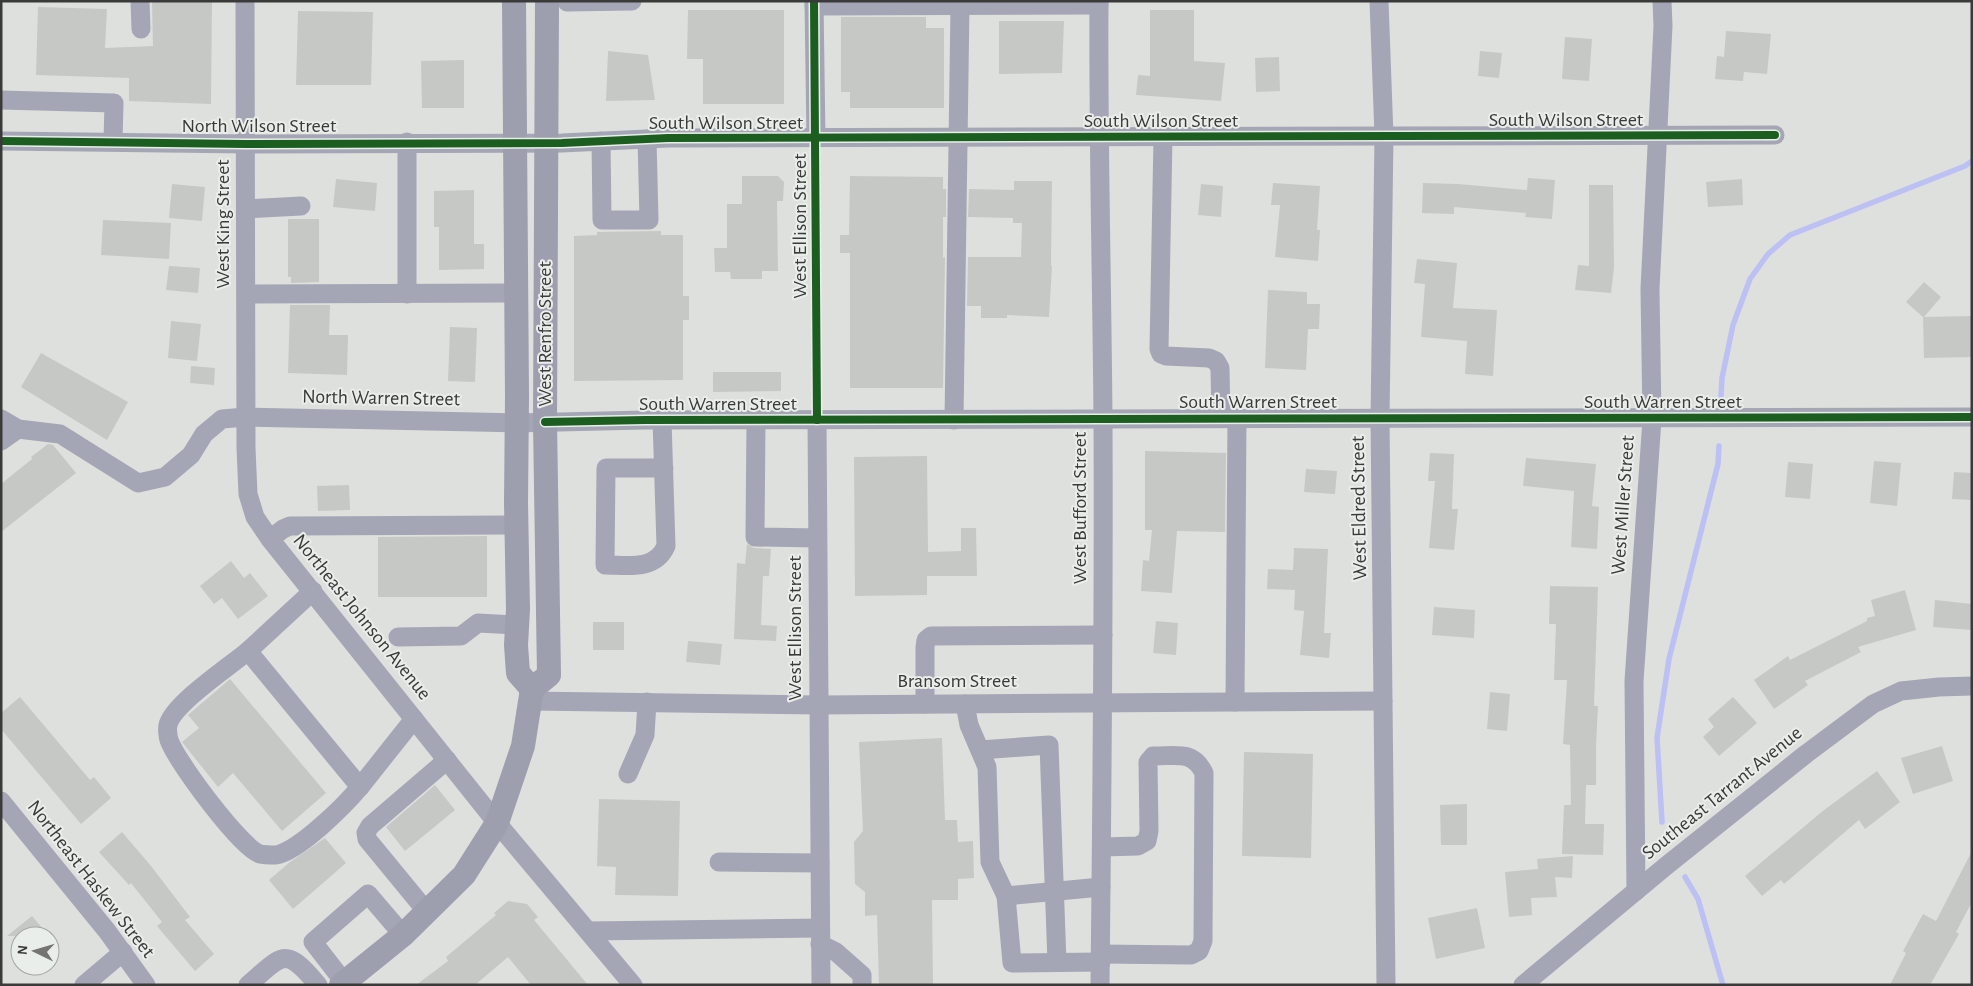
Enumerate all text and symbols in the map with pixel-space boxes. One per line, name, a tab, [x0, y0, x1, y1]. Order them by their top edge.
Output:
street label: South Wilson Street	[1489, 110, 1644, 130]
street label: South Wilson Street	[1084, 111, 1239, 131]
street label: South Wilson Street	[649, 113, 804, 133]
street label: North Wilson Street	[182, 116, 337, 136]
street label: West Ellison Street	[790, 153, 810, 299]
street label: West King Street	[213, 159, 233, 289]
street label: West Renfro Street	[535, 261, 555, 407]
street label: North Warren Street	[302, 387, 461, 409]
street label: South Warren Street	[1179, 392, 1338, 412]
street label: South Warren Street	[1584, 392, 1743, 412]
street label: South Warren Street	[639, 394, 798, 414]
street label: West Bufford Street	[1070, 431, 1090, 584]
street label: West Miller Street	[1608, 434, 1638, 575]
street label: West Eldred Street	[1348, 435, 1370, 580]
street label: Northeast Johnson Avenue	[289, 530, 435, 704]
street label: West Ellison Street	[785, 555, 805, 701]
street label: Bransom Street	[897, 671, 1017, 691]
street label: Southeast Tarrant Avenue	[1638, 723, 1806, 863]
street label: Northeast Haskew Street	[22, 795, 160, 963]
north arrow	[10, 926, 60, 976]

